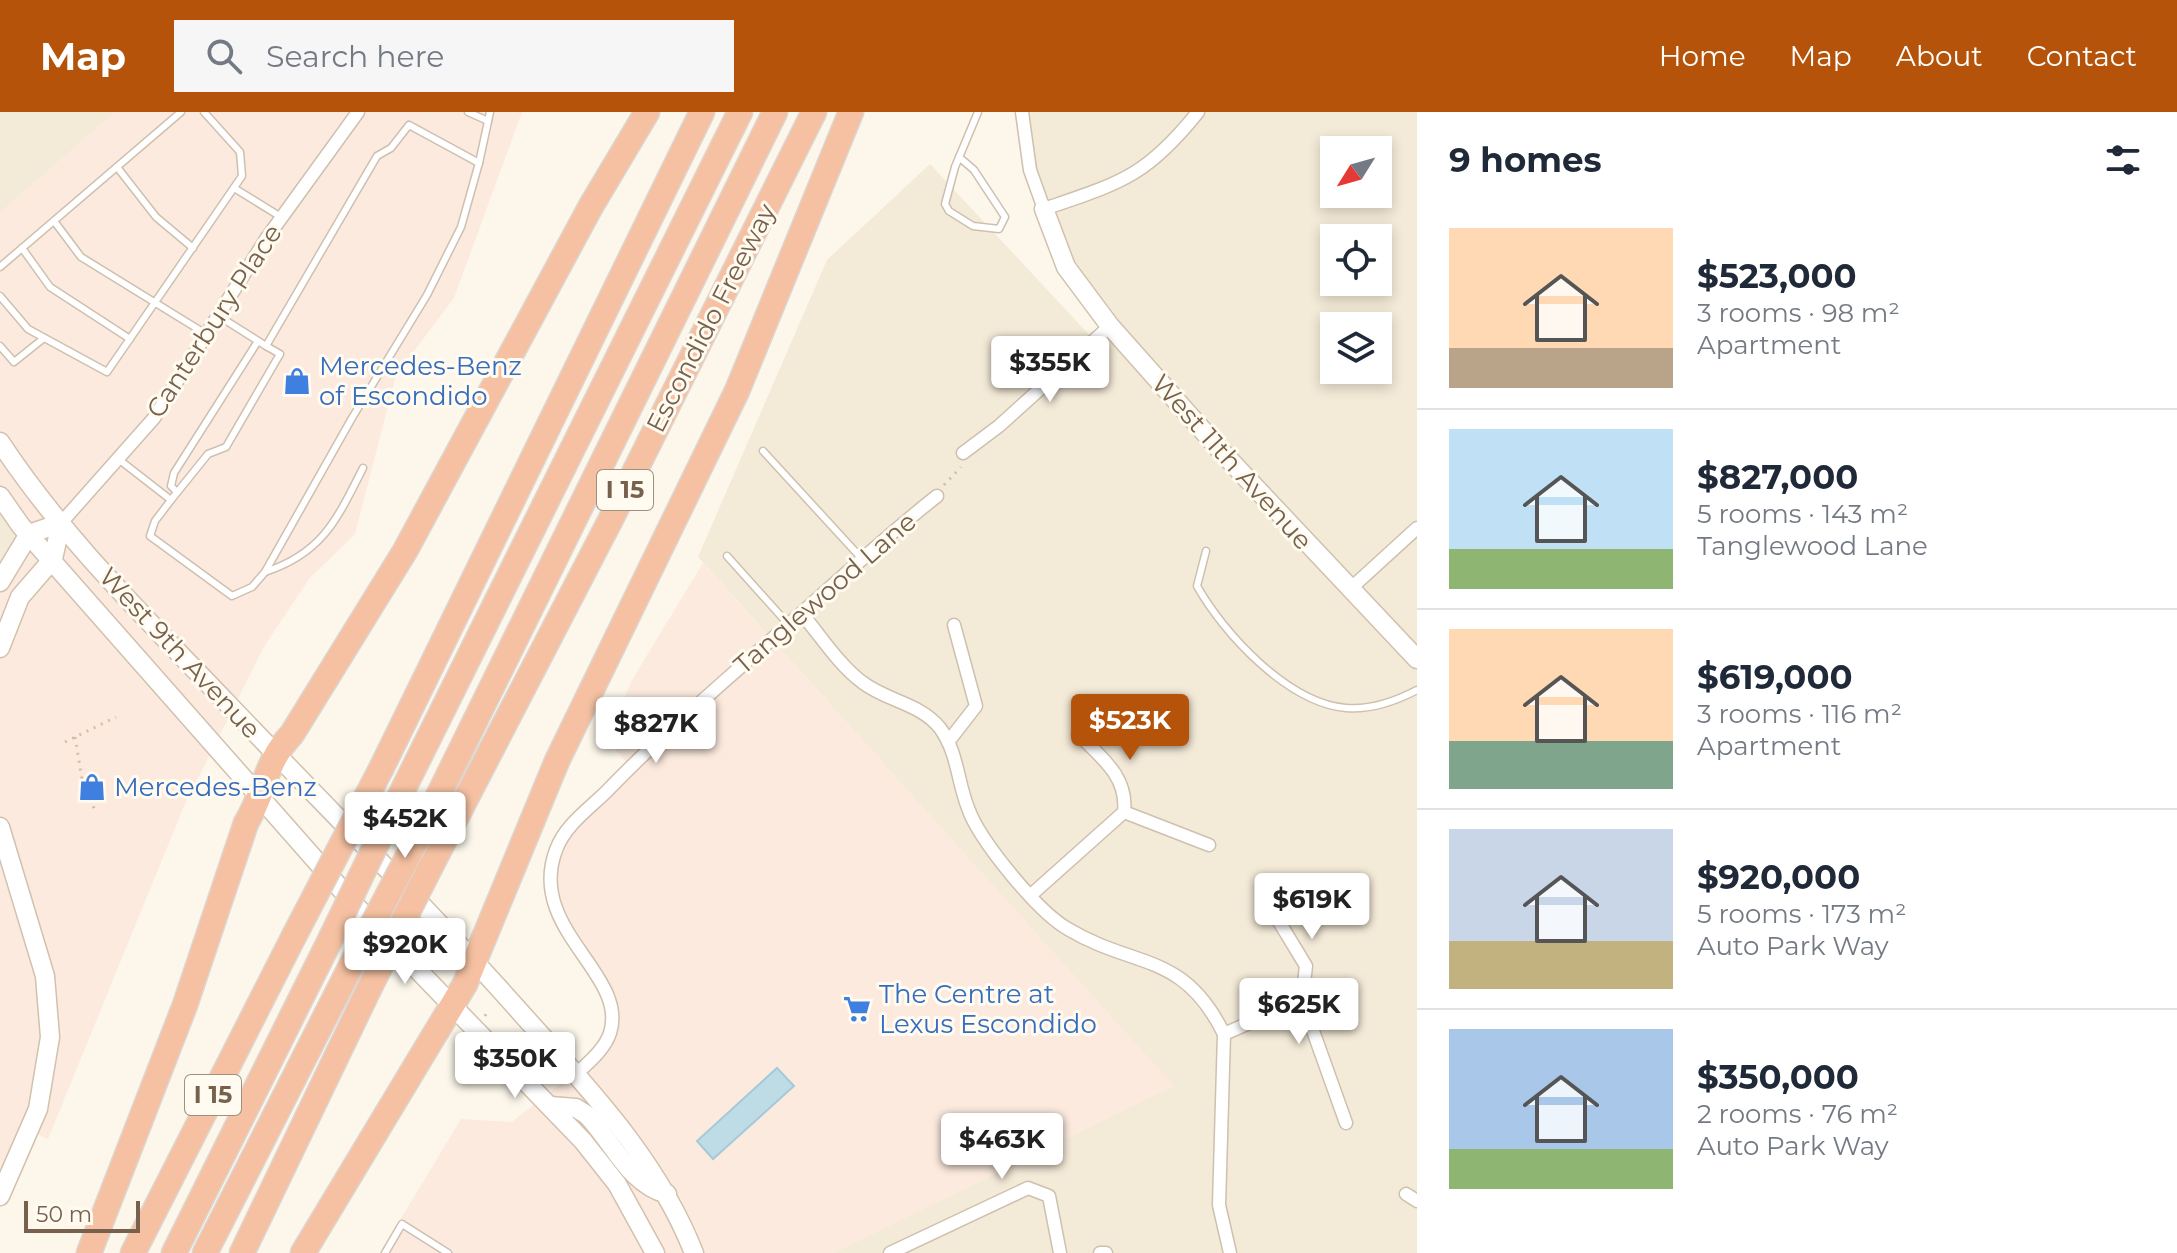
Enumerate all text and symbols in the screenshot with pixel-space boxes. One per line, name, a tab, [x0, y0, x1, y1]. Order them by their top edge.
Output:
search box	[174, 20, 734, 92]
text: Map	[40, 33, 126, 80]
icon: search	[202, 34, 246, 78]
text: Search here	[266, 38, 444, 75]
text: Home	[1659, 39, 1746, 73]
text: Map	[1790, 39, 1852, 73]
text: About	[1896, 39, 1983, 73]
text: Contact	[2027, 39, 2137, 73]
north arrow	[1320, 136, 1392, 208]
map controls	[1320, 136, 1392, 384]
icon: filters	[2101, 138, 2145, 182]
text: 9 homes	[1449, 139, 1602, 181]
street label: Escondido Freeway	[639, 198, 783, 438]
street label: Canterbury Place	[139, 218, 289, 424]
button: locate	[1320, 224, 1392, 296]
text: $523,000	[1697, 255, 1857, 297]
icon: home	[1513, 260, 1609, 356]
text: 3 rooms · 98 m²	[1697, 297, 1900, 329]
button: layers	[1320, 312, 1392, 384]
text: Apartment	[1697, 329, 1841, 361]
pin: $355K	[994, 336, 1106, 404]
text: $355K	[1009, 346, 1091, 378]
place label: Mercedes-Benz of Escondido	[319, 350, 522, 412]
shop icon: Mercedes-Benz of Escondido	[282, 366, 312, 396]
street label: West 11th Avenue	[1145, 368, 1319, 556]
text: $827,000	[1697, 456, 1858, 498]
icon: home	[1513, 461, 1609, 557]
road number: I 15	[597, 470, 653, 510]
text: 5 rooms · 143 m²	[1697, 498, 1908, 530]
street label: Tanglewood Lane	[727, 505, 923, 681]
text: Tanglewood Lane	[1697, 530, 1928, 562]
street label: West 9th Avenue	[92, 561, 268, 745]
text: $619,000	[1697, 656, 1853, 698]
icon: home	[1513, 661, 1609, 757]
pin: $523K	[1074, 694, 1186, 762]
pin: $827K	[600, 697, 712, 765]
text: 3 rooms · 116 m²	[1697, 698, 1902, 730]
text: $523K	[1089, 704, 1171, 736]
text: $827K	[614, 707, 698, 739]
text: Apartment	[1697, 730, 1841, 762]
place label: Mercedes-Benz	[114, 771, 317, 803]
shop icon: Mercedes-Benz	[77, 772, 107, 802]
pin: $452K	[349, 792, 461, 860]
text: $452K	[363, 802, 447, 834]
text: $920,000	[1697, 856, 1860, 898]
icon: home	[1513, 861, 1609, 957]
pin: $619K	[1256, 873, 1368, 941]
text: $619K	[1272, 883, 1352, 915]
text: 5 rooms · 173 m²	[1697, 898, 1906, 930]
pin: $920K	[349, 918, 461, 986]
text: $920K	[362, 928, 448, 960]
text: Auto Park Way	[1697, 930, 1889, 962]
place label: The Centre at Lexus Escondido	[879, 978, 1097, 1040]
pin: $625K	[1243, 978, 1355, 1046]
text: $625K	[1257, 988, 1341, 1020]
supermarket icon: The Centre at Lexus Escondido	[842, 994, 872, 1024]
pin: $350K	[459, 1032, 571, 1100]
text: $350K	[473, 1042, 557, 1074]
text: $350,000	[1697, 1056, 1859, 1098]
icon: home	[1513, 1061, 1609, 1157]
road number: I 15	[185, 1075, 241, 1115]
text: 2 rooms · 76 m²	[1697, 1098, 1898, 1130]
pin: $463K	[946, 1113, 1058, 1181]
text: $463K	[959, 1123, 1045, 1155]
text: Auto Park Way	[1697, 1130, 1889, 1162]
scale bar	[24, 1197, 140, 1233]
text: 50 m	[36, 1201, 92, 1228]

